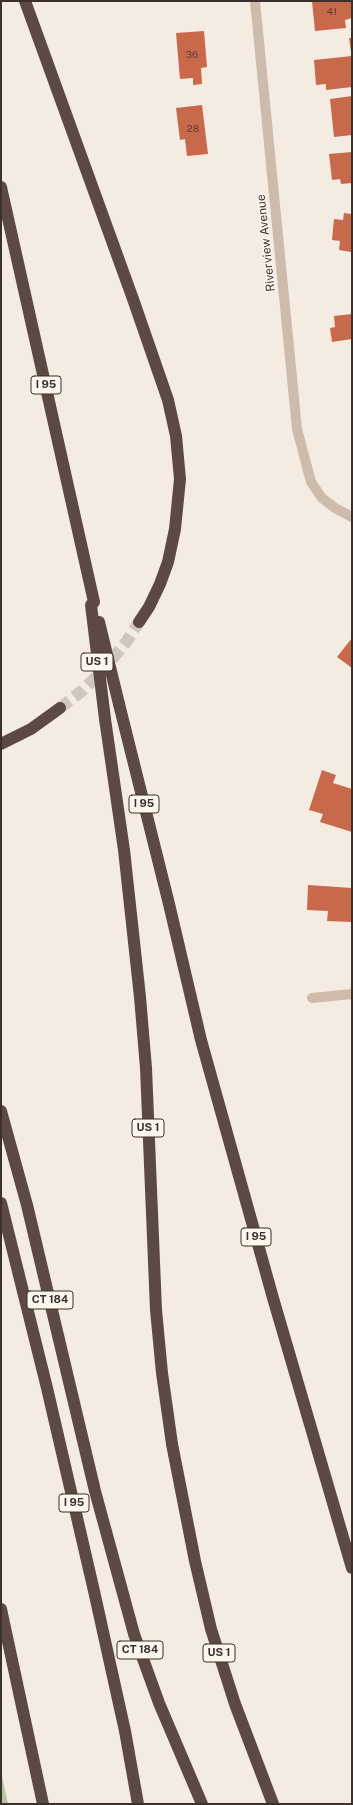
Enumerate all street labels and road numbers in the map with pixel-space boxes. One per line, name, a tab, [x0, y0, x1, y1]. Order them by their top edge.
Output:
street label: Riverview Avenue	[254, 194, 278, 292]
road number: I 95	[31, 376, 61, 394]
road number: US 1	[81, 653, 113, 671]
road number: I 95	[129, 795, 159, 813]
road number: US 1	[132, 1119, 164, 1137]
road number: I 95	[241, 1228, 271, 1246]
road number: CT 184	[27, 1291, 73, 1309]
road number: I 95	[59, 1494, 89, 1512]
road number: CT 184	[117, 1641, 163, 1659]
road number: US 1	[203, 1644, 235, 1662]

